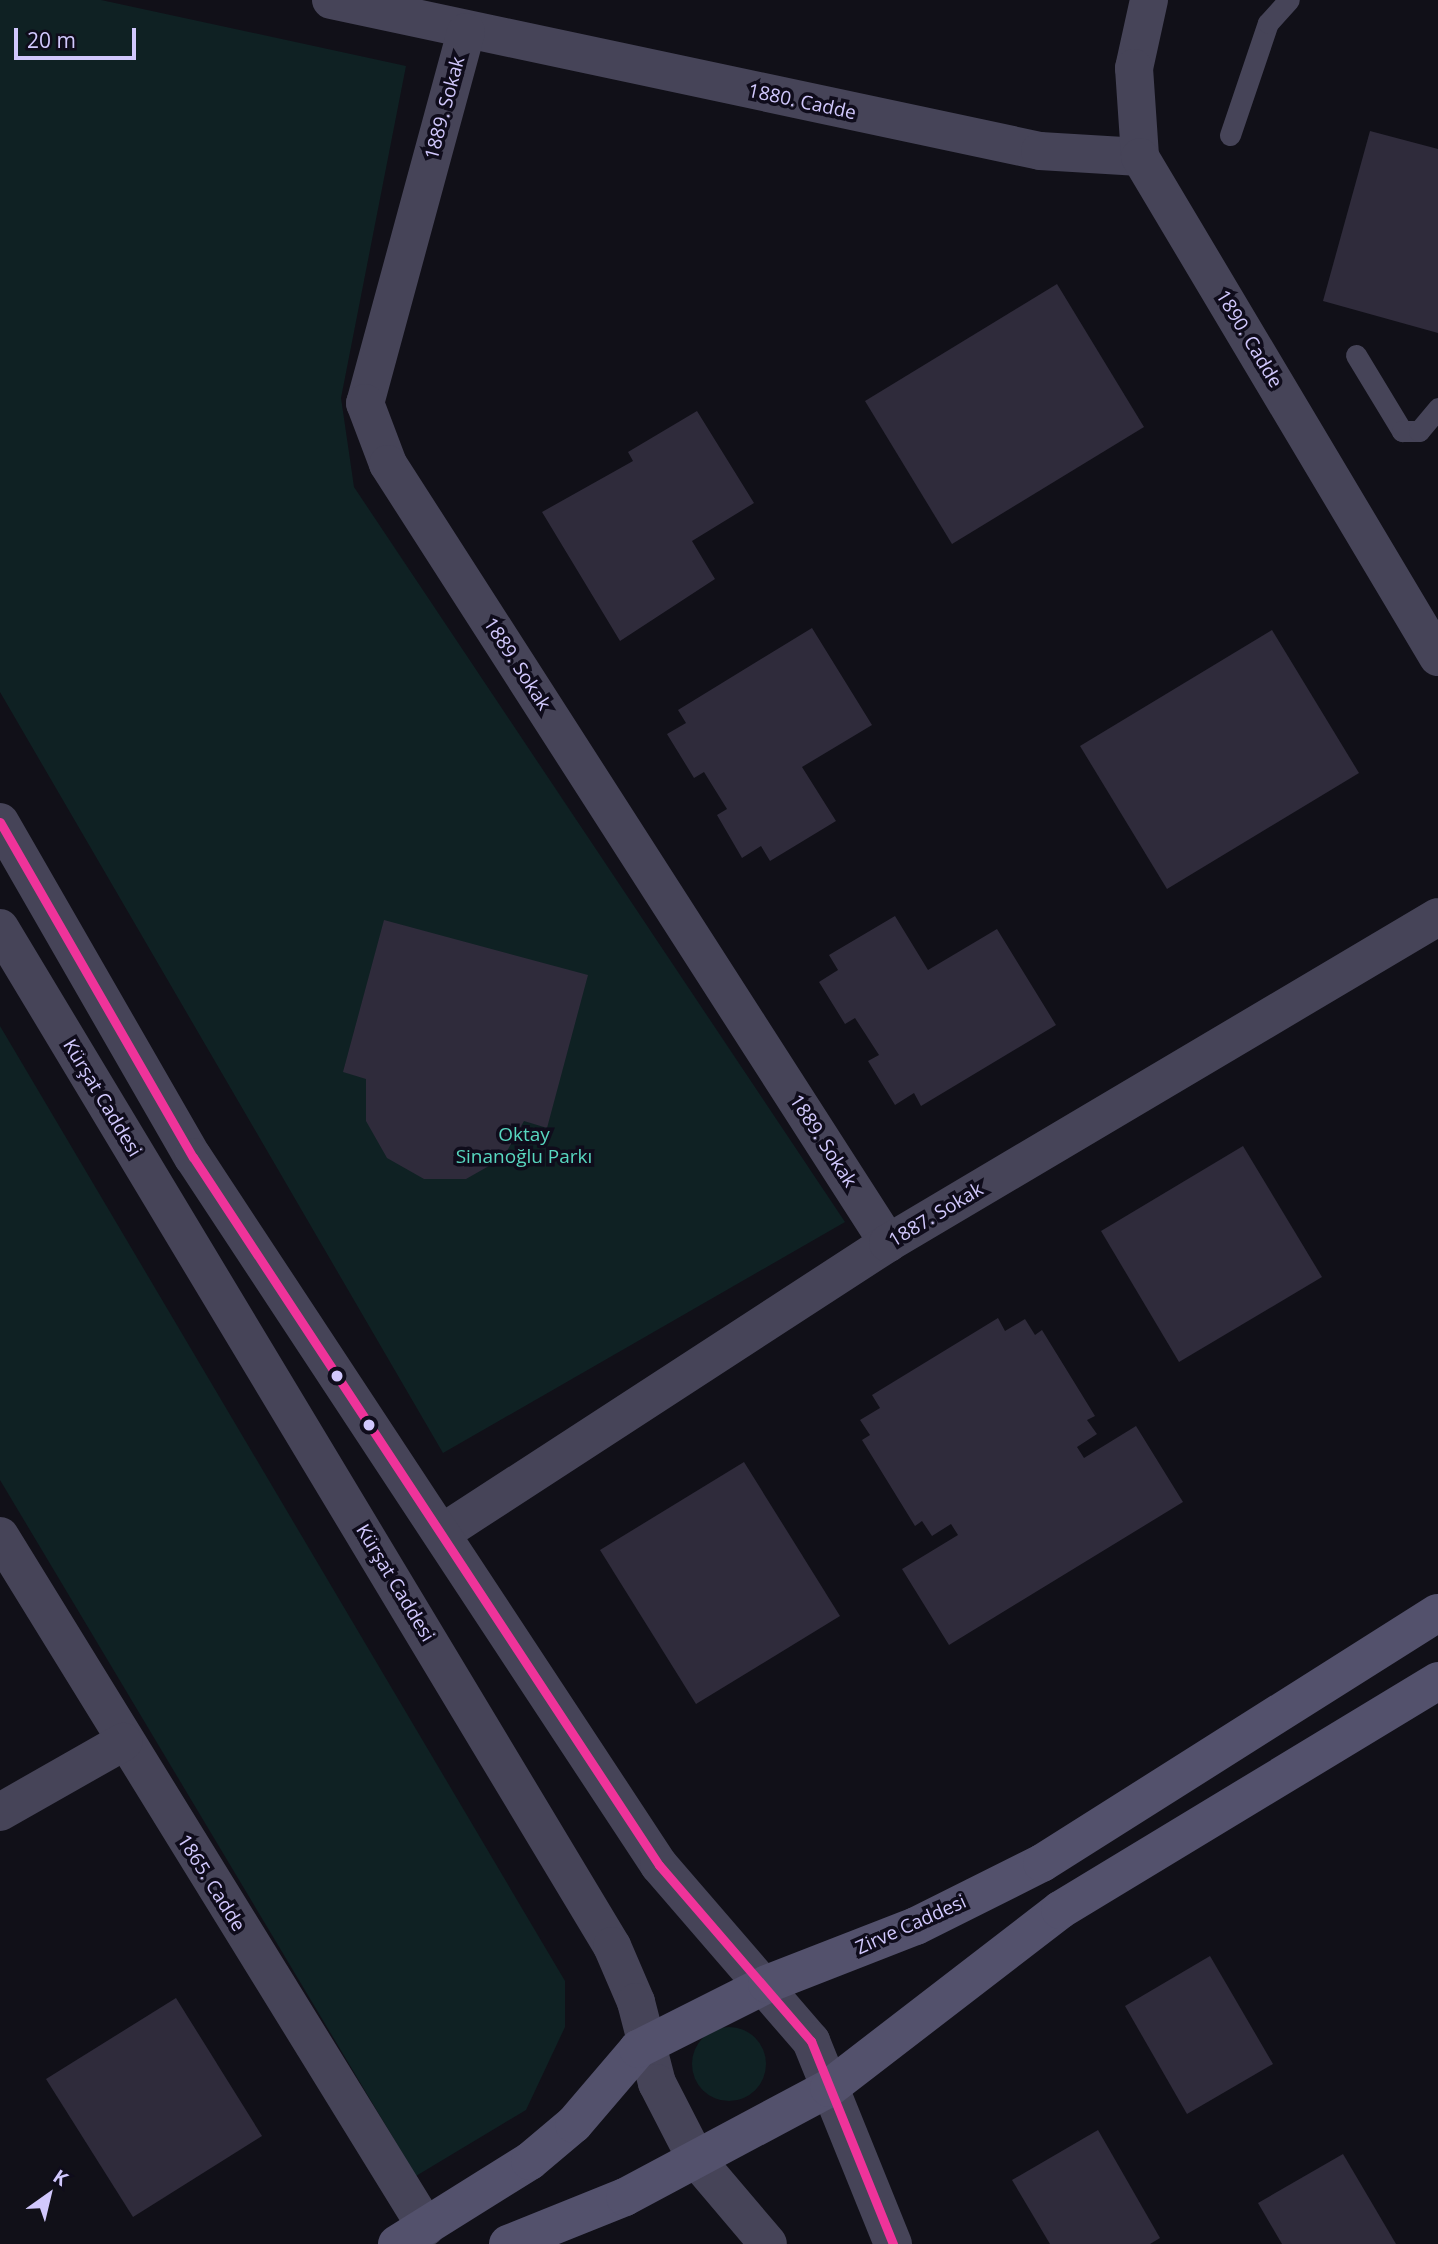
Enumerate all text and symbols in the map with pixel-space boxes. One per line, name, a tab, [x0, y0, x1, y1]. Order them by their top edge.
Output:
scale bar	[18, 14, 140, 58]
text: 20 m	[27, 26, 76, 54]
street label: 1889. Sokak	[420, 54, 470, 162]
street label: 1880. Cadde	[746, 79, 858, 125]
street label: 1890. Cadde	[1211, 286, 1287, 392]
street label: 1889. Sokak	[479, 613, 555, 715]
street label: Kürşat Caddesi	[58, 1035, 146, 1161]
street label: 1889. Sokak	[785, 1090, 861, 1192]
park label: Oktay Sinanoğlu Parkı	[456, 1124, 592, 1168]
street label: 1887. Sokak	[885, 1178, 987, 1252]
unlabelled marker	[330, 1369, 344, 1383]
unlabelled marker	[362, 1418, 376, 1432]
street label: Kürşat Caddesi	[351, 1520, 439, 1646]
street label: 1865. Cadde	[172, 1830, 250, 1936]
street label: Zirve Caddesi	[852, 1890, 970, 1960]
north arrow	[14, 2160, 84, 2230]
text: K	[48, 2163, 73, 2192]

